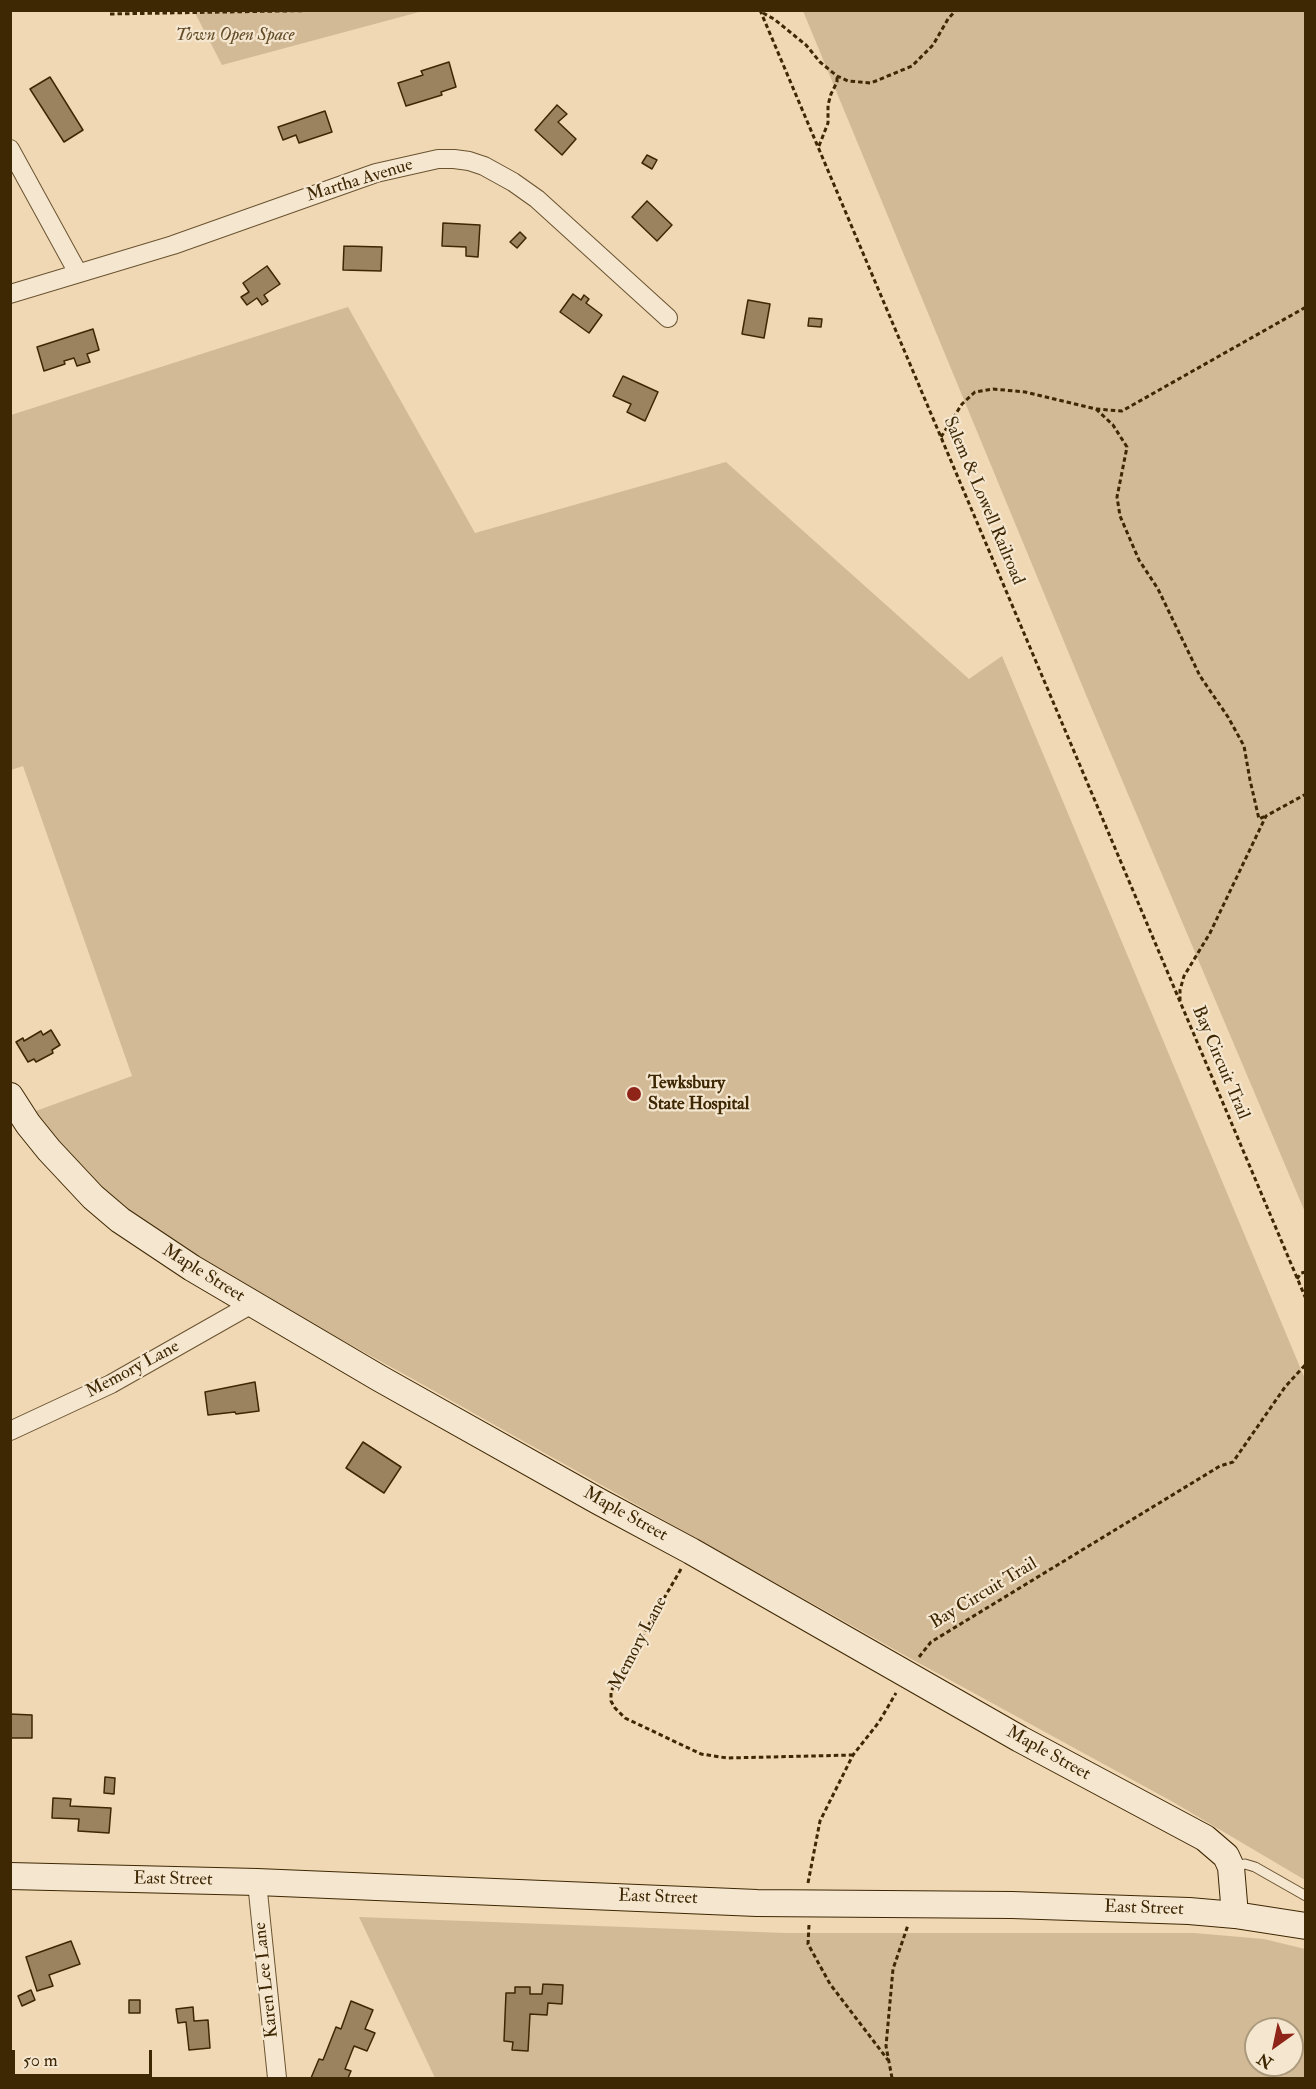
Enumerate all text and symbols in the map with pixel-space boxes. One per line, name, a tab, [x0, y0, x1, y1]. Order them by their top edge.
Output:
park label: Town Open Space	[175, 25, 295, 47]
street label: Martha Avenue	[304, 155, 416, 207]
street label: Salem & Lowell Railroad	[938, 414, 1028, 588]
street label: Bay Circuit Trail	[1186, 1003, 1254, 1123]
place label: Tewksbury State Hospital	[648, 1073, 749, 1116]
marker: Tewksbury State Hospital	[625, 1085, 643, 1103]
street label: Maple Street	[158, 1240, 248, 1308]
street label: Memory Lane	[83, 1336, 183, 1404]
street label: Maple Street	[579, 1483, 671, 1547]
street label: Bay Circuit Trail	[927, 1554, 1041, 1634]
street label: Memory Lane	[605, 1594, 673, 1694]
street label: Maple Street	[1002, 1722, 1094, 1786]
street label: East Street	[133, 1869, 213, 1891]
street label: East Street	[618, 1886, 698, 1910]
street label: East Street	[1104, 1897, 1184, 1921]
street label: Karen Lee Lane	[250, 1921, 284, 2039]
north arrow	[1244, 2017, 1304, 2077]
scale bar	[15, 2038, 154, 2076]
text: N	[1254, 2048, 1277, 2073]
text: 50 m	[23, 2049, 58, 2072]

